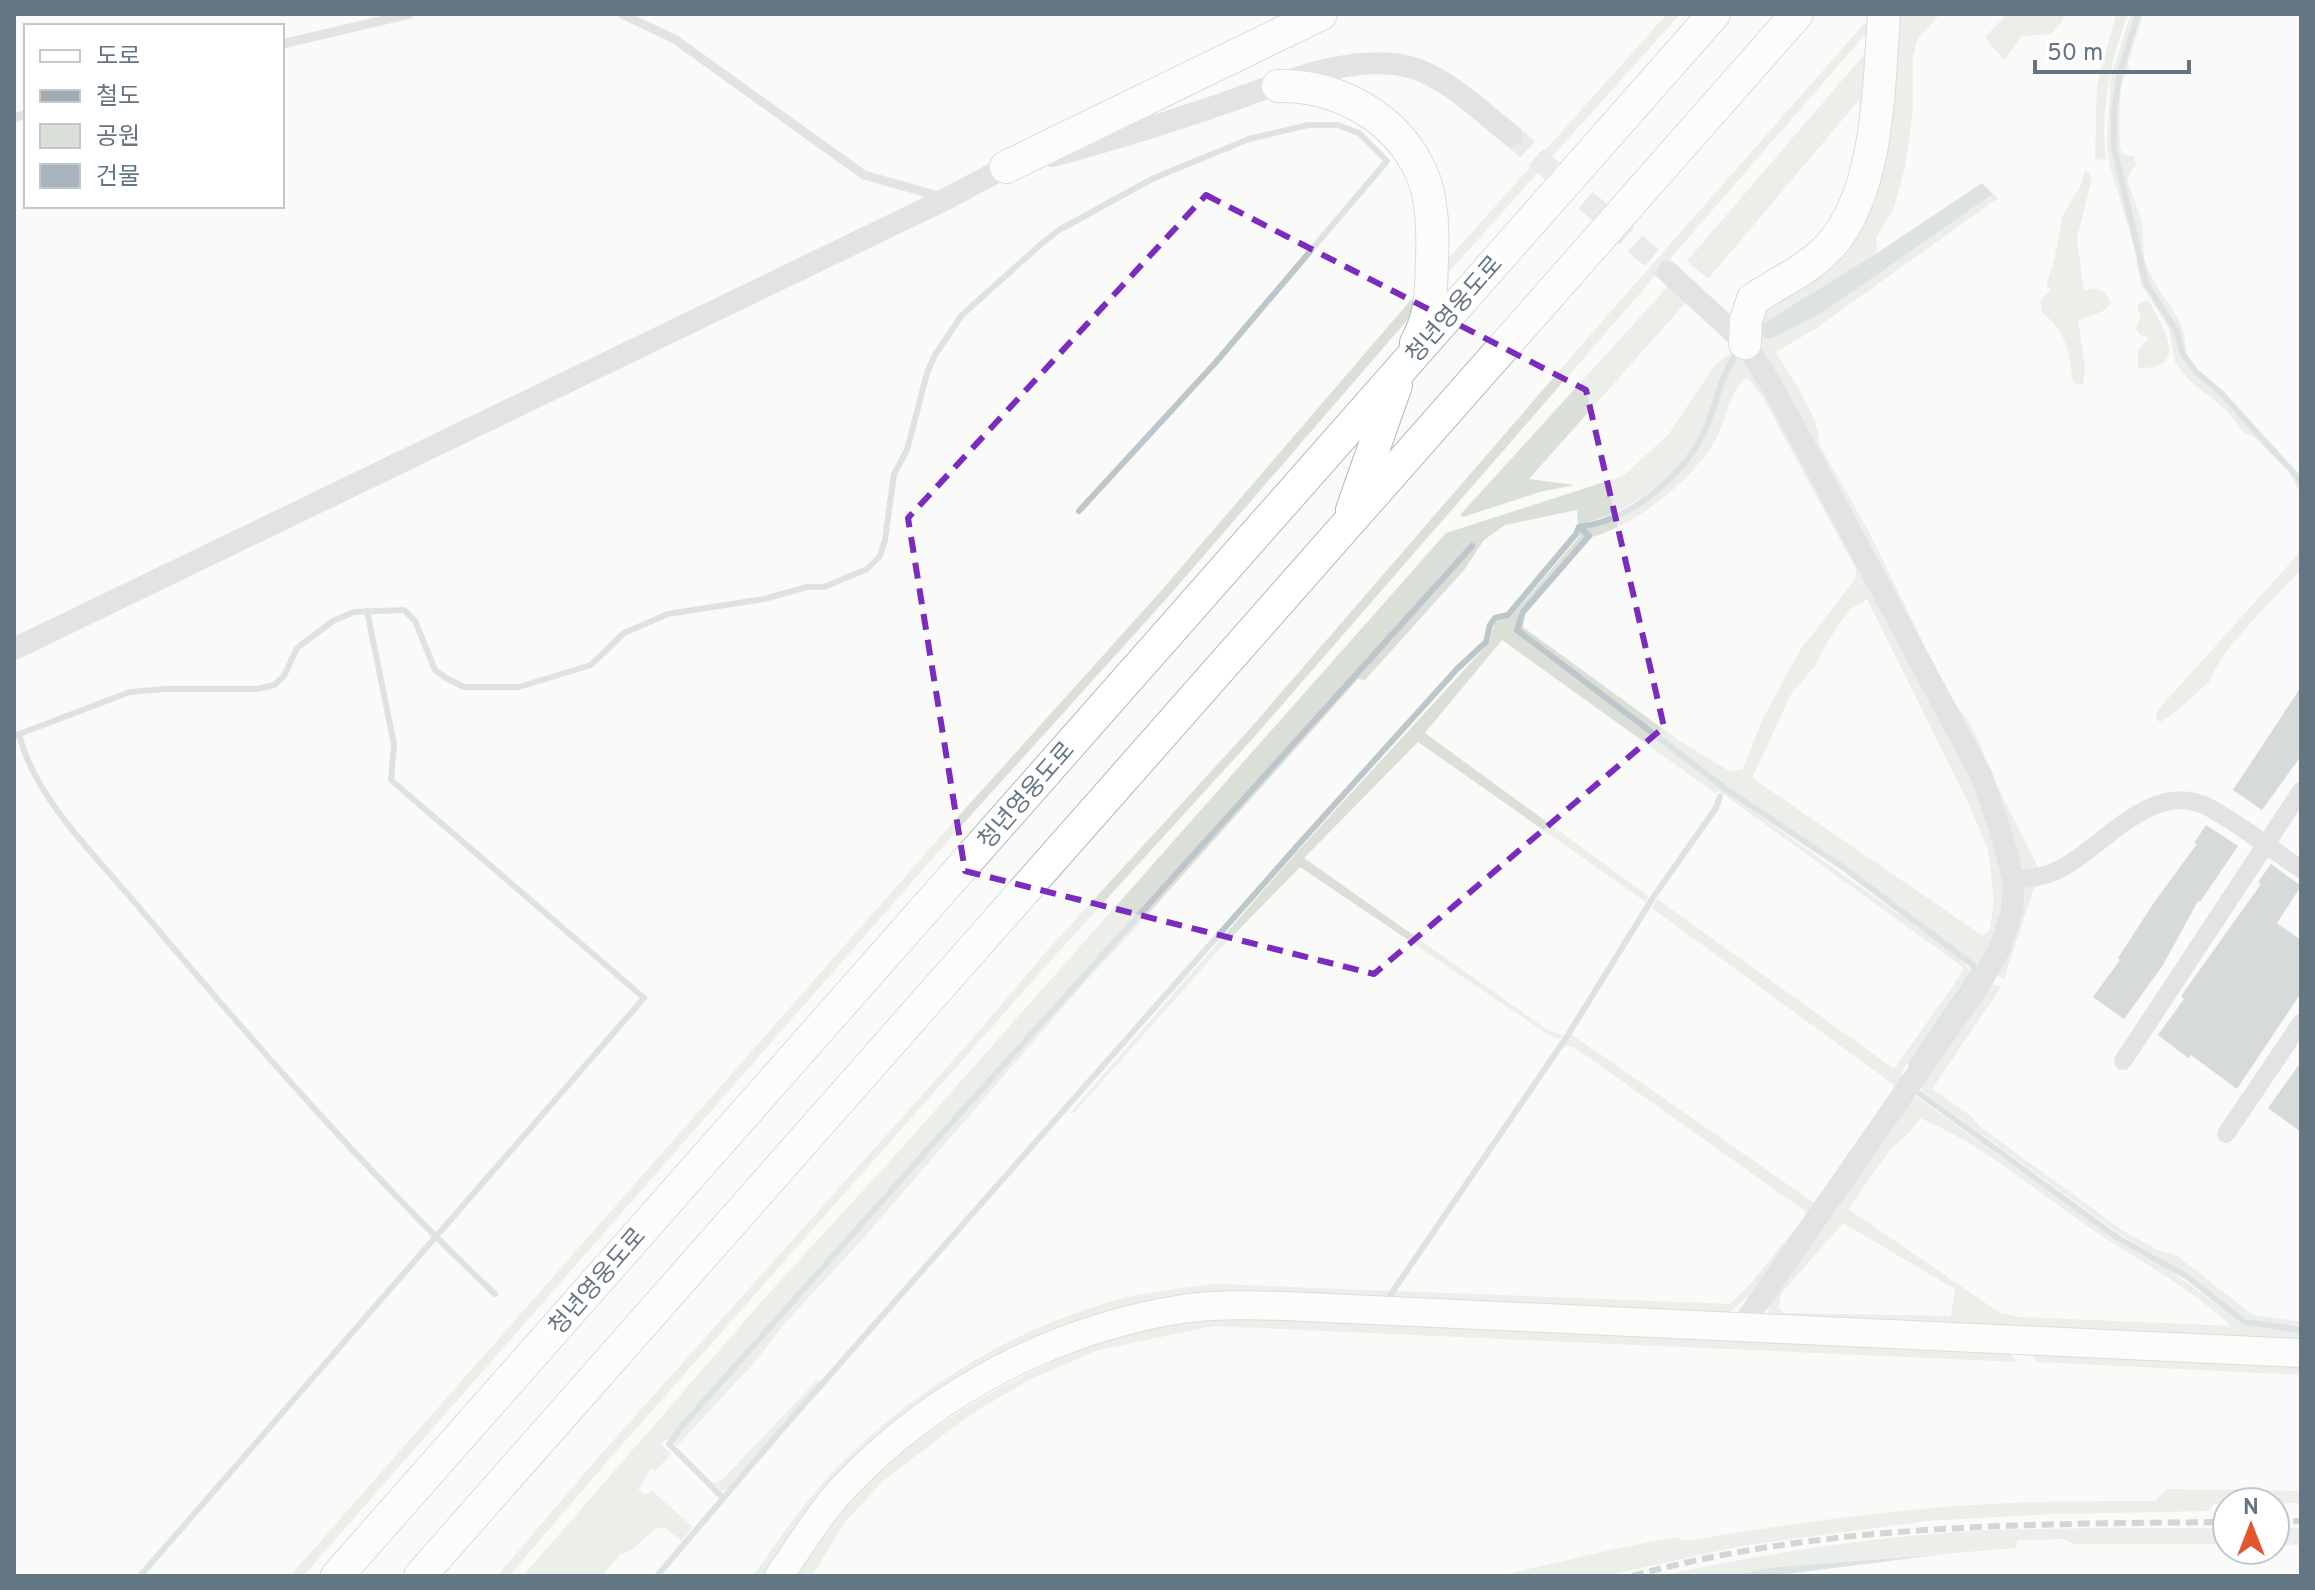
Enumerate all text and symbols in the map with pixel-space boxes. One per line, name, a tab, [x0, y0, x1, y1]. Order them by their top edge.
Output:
legend	[24, 24, 284, 208]
scale bar	[2035, 24, 2189, 74]
text: 50 m	[2047, 39, 2103, 69]
text: 도로	[96, 43, 140, 73]
text: 철도	[96, 83, 140, 113]
text: 공원	[96, 123, 140, 153]
text: 건물	[96, 163, 140, 193]
street label: 청년영웅도로	[1401, 250, 1510, 370]
street label: 청년영웅도로	[973, 736, 1082, 856]
street label: 청년영웅도로	[544, 1222, 653, 1342]
north arrow	[2211, 1486, 2291, 1566]
text: N	[2243, 1495, 2259, 1522]

